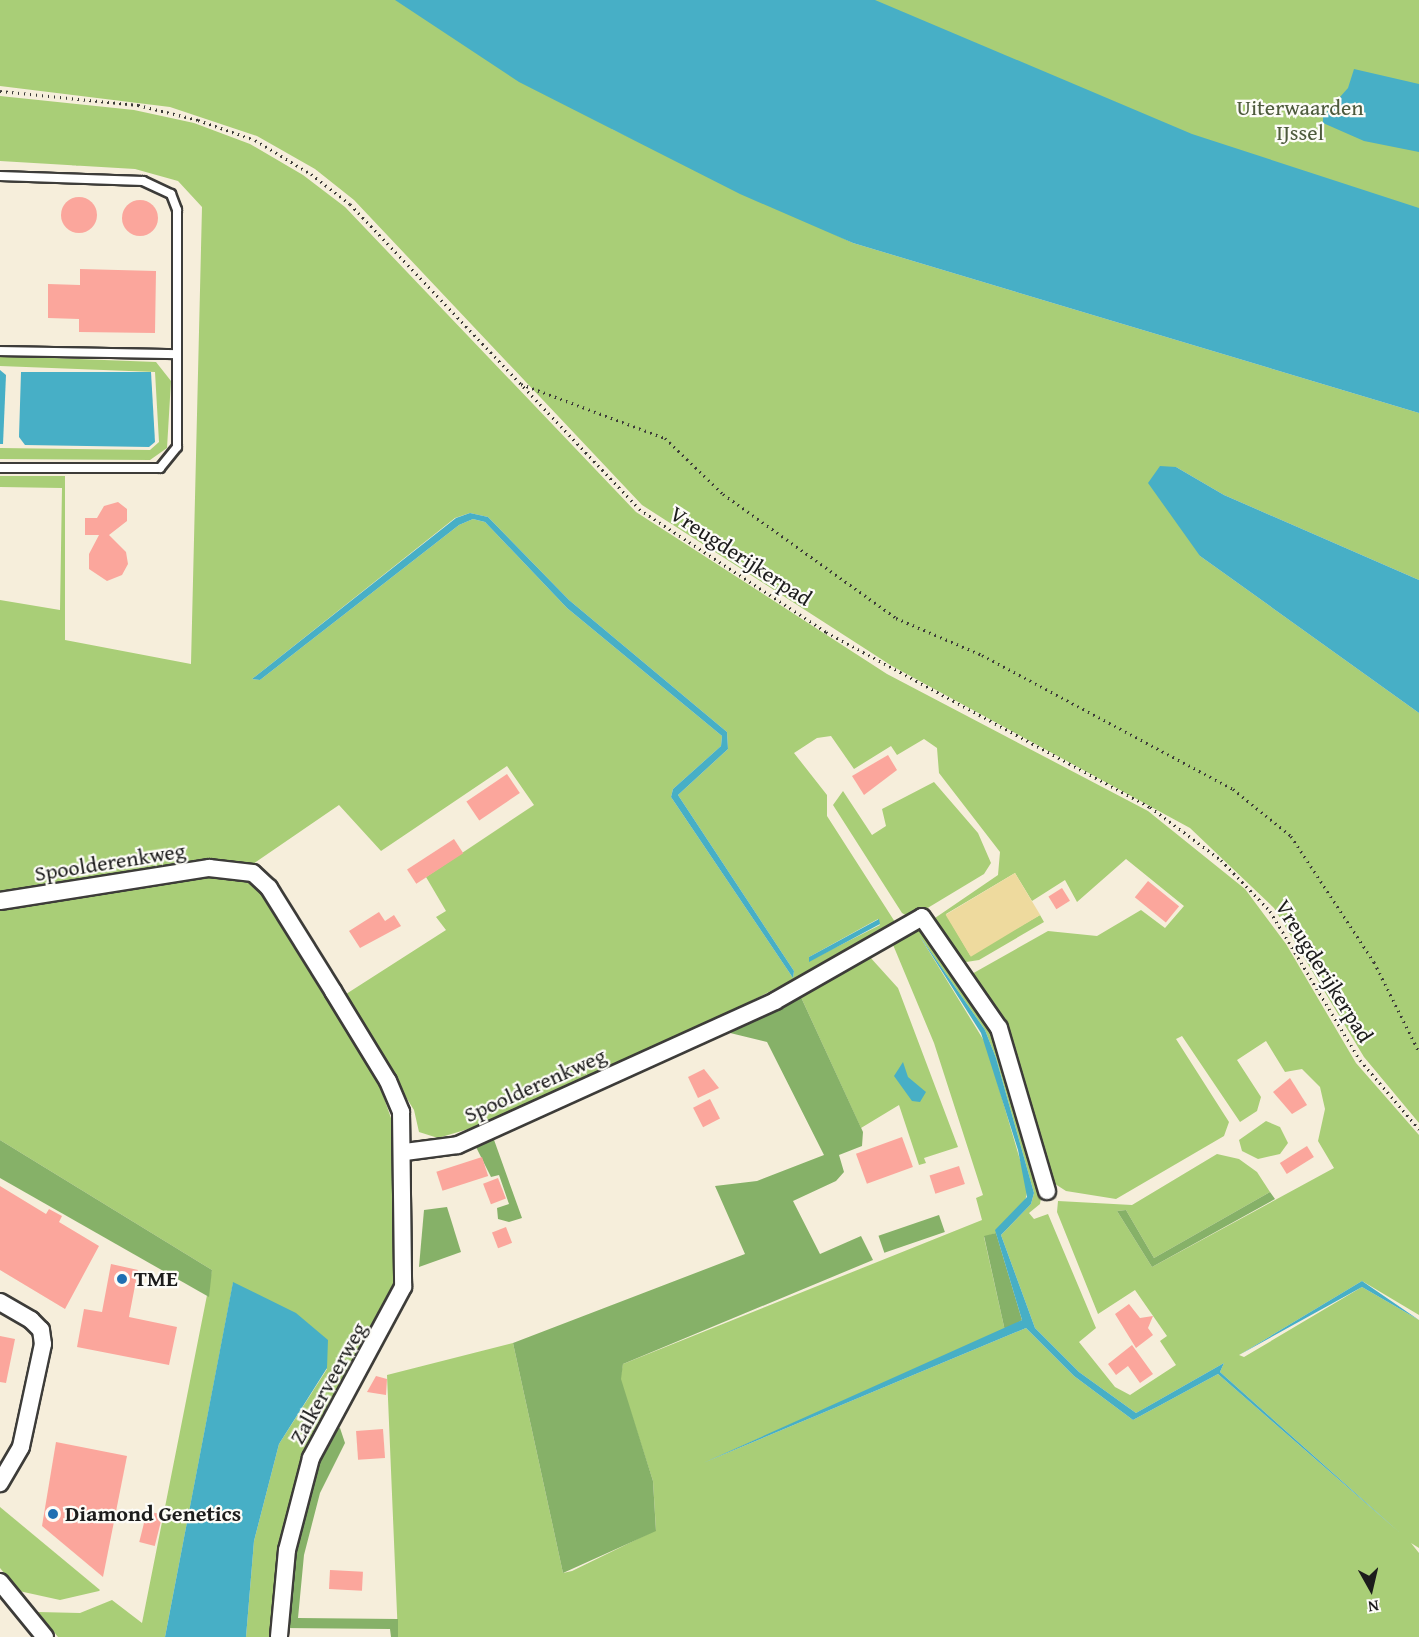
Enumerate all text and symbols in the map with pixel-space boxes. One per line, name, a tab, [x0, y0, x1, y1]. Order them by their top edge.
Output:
park label: Uiterwaarden IJssel	[1236, 94, 1364, 146]
street label: Vreugderijkerpad	[665, 500, 817, 612]
street label: Spoolderenkweg	[33, 837, 187, 887]
street label: Vreugderijkerpad	[1269, 895, 1379, 1047]
street label: Spoolderenkweg	[460, 1042, 610, 1128]
place label: TME	[134, 1266, 178, 1292]
marker: TME	[115, 1272, 129, 1286]
street label: Zalkerveerweg	[284, 1318, 372, 1448]
place label: Diamond Genetics	[65, 1501, 241, 1527]
marker: Diamond Genetics	[46, 1507, 60, 1521]
north arrow	[1341, 1559, 1401, 1619]
text: N	[1367, 1594, 1380, 1619]

